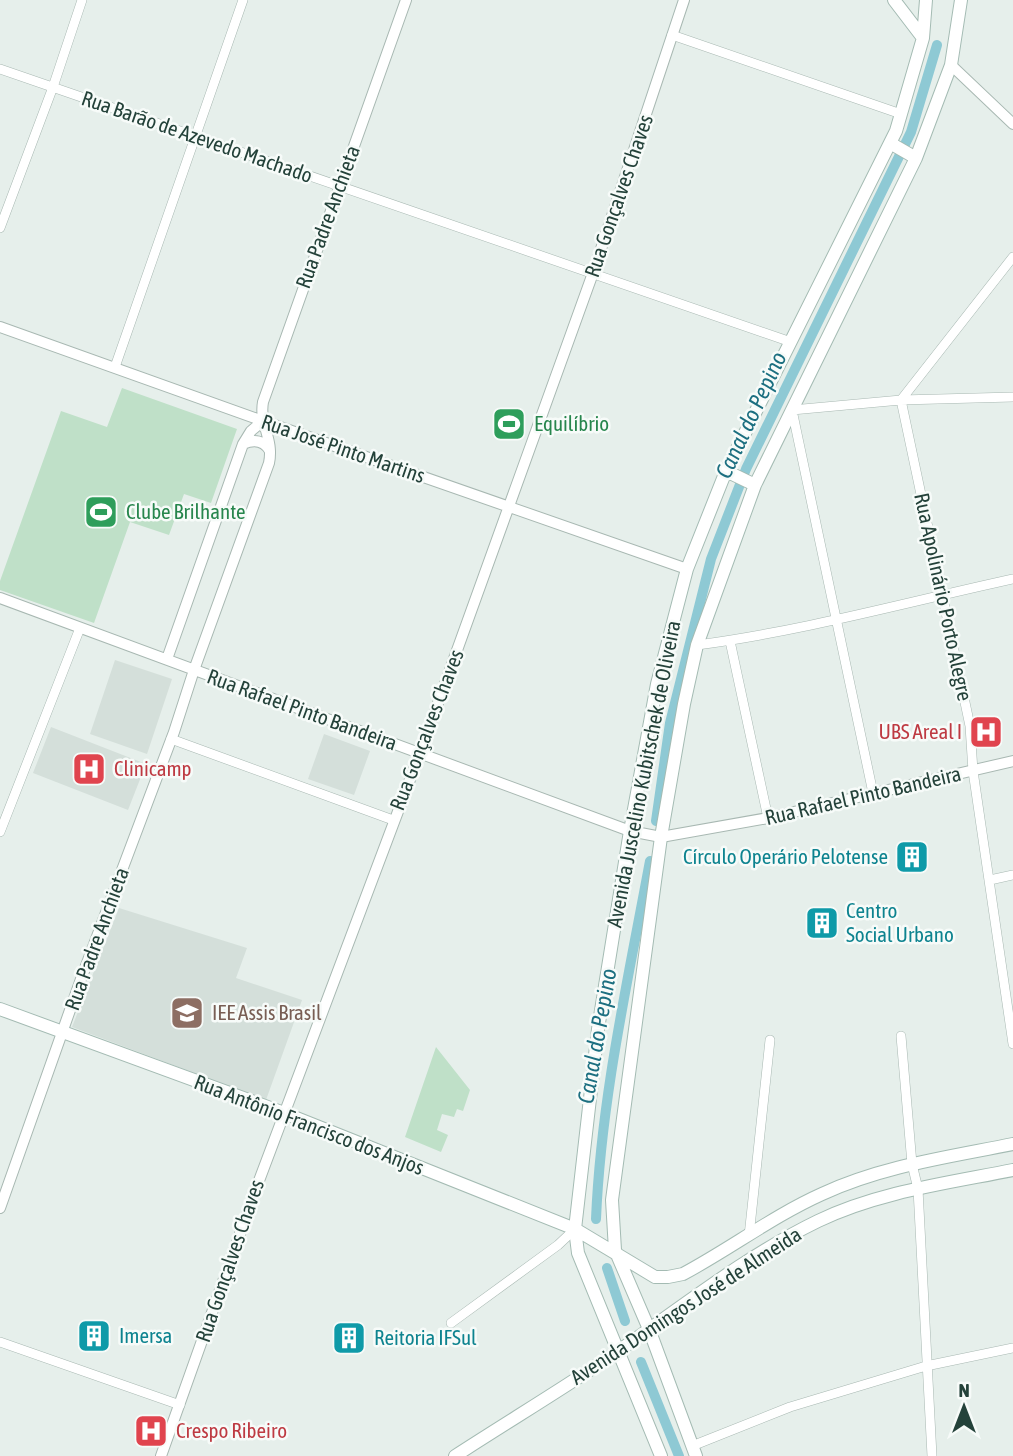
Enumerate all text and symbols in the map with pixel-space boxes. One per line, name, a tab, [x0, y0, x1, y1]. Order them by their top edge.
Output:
street label: Rua Barão de Azevedo Machado	[79, 85, 316, 187]
street label: Rua Gonçalves Chaves	[579, 111, 657, 280]
street label: Rua Padre Anchieta	[290, 142, 364, 291]
water label: Canal do Pepino	[710, 348, 792, 482]
sports icon: Equilíbrio	[490, 405, 528, 443]
street label: Rua José Pinto Martins	[258, 409, 428, 487]
place label: Equilíbrio	[534, 411, 609, 435]
street label: Rua Apolinário Porto Alegre	[910, 491, 978, 703]
sports icon: Clube Brilhante	[82, 493, 120, 531]
place label: Clube Brilhante	[126, 499, 246, 523]
street label: Avenida Juscelino Kubitschek de Oliveira	[601, 618, 685, 929]
street label: Rua Gonçalves Chaves	[384, 646, 468, 813]
street label: Rua Rafael Pinto Bandeira	[204, 664, 401, 755]
hospital icon: UBS Areal I	[967, 713, 1005, 751]
place label: UBS Areal I	[878, 719, 962, 743]
hospital icon: Clinicamp	[70, 750, 108, 788]
place label: Clinicamp	[114, 756, 192, 780]
street label: Rua Rafael Pinto Bandeira	[762, 761, 963, 829]
building icon: Círculo Operário Pelotense	[893, 838, 931, 876]
place label: Círculo Operário Pelotense	[683, 844, 888, 868]
street label: Rua Padre Anchieta	[59, 864, 133, 1013]
place label: Centro Social Urbano	[846, 898, 954, 946]
building icon: Centro Social Urbano	[803, 904, 841, 942]
water label: Canal do Pepino	[572, 966, 622, 1106]
school or university icon: IEE Assis Brasil	[168, 994, 206, 1032]
place label: IEE Assis Brasil	[212, 1000, 322, 1024]
street label: Rua Antônio Francisco dos Anjos	[191, 1069, 428, 1179]
street label: Rua Gonçalves Chaves	[190, 1176, 268, 1345]
street label: Avenida Domingos José de Almeida	[566, 1222, 805, 1389]
building icon: Imersa	[75, 1317, 113, 1355]
building icon: Reitoria IFSul	[330, 1319, 368, 1357]
place label: Imersa	[119, 1323, 172, 1347]
place label: Reitoria IFSul	[374, 1325, 477, 1349]
north arrow	[929, 1372, 999, 1442]
text: N	[958, 1379, 970, 1401]
hospital icon: Crespo Ribeiro	[132, 1412, 170, 1450]
place label: Crespo Ribeiro	[176, 1418, 287, 1442]

